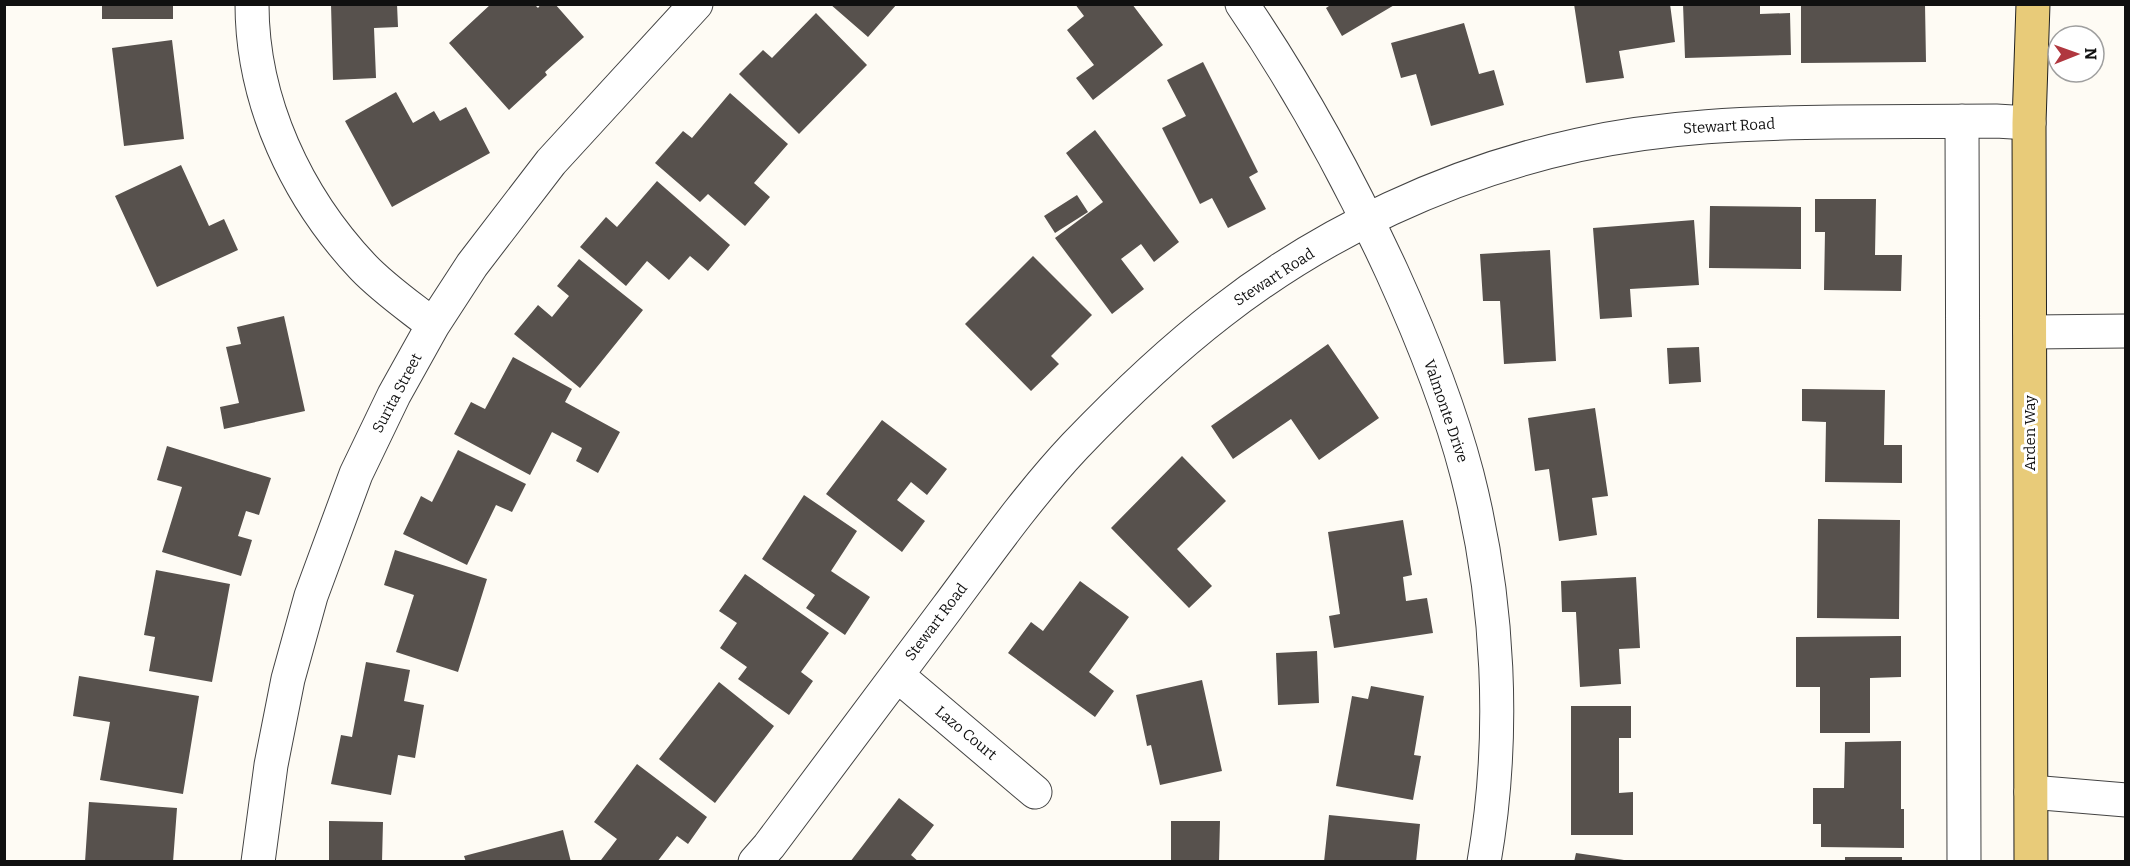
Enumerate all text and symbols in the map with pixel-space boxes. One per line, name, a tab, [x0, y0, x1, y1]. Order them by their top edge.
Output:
north arrow	[2046, 24, 2106, 84]
text: N	[2081, 47, 2100, 60]
street label: Stewart Road	[1682, 115, 1776, 137]
street label: Stewart Road	[1230, 244, 1318, 310]
street label: Surita Street	[368, 350, 426, 436]
street label: Valmonte Drive	[1420, 357, 1472, 465]
street label: Arden Way	[2021, 395, 2039, 471]
street label: Stewart Road	[901, 580, 971, 664]
street label: Lazo Court	[932, 702, 1001, 764]

